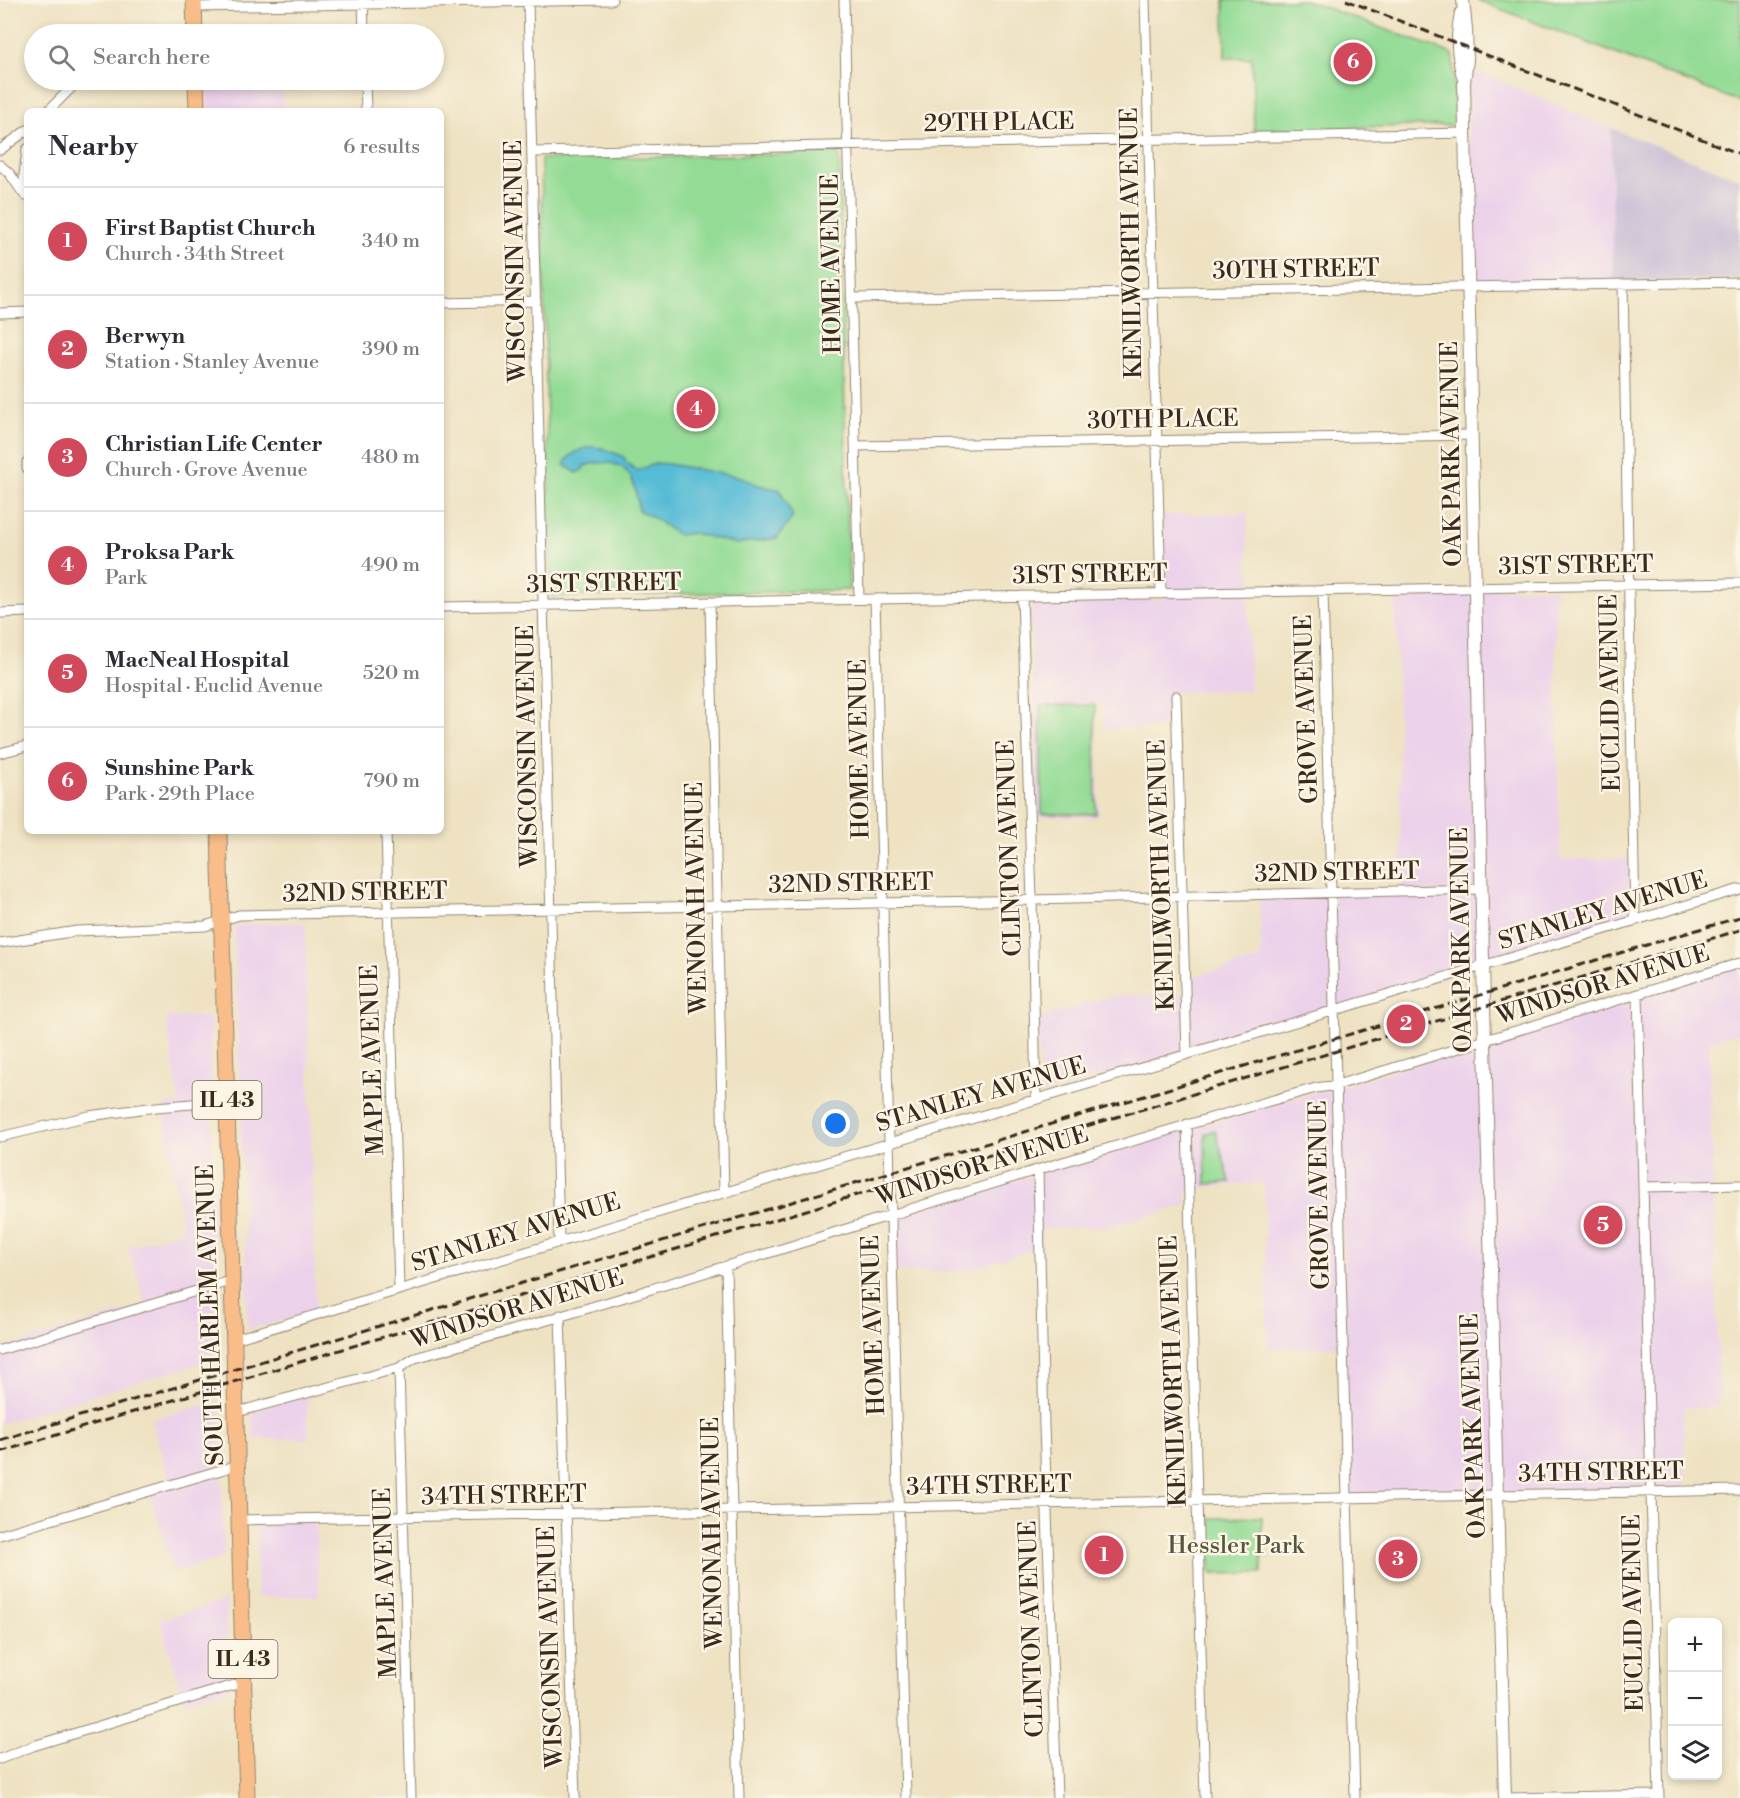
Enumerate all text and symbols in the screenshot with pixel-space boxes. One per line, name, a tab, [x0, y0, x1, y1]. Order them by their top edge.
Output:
search box	[24, 24, 444, 90]
pin: 6	[1334, 40, 1372, 84]
icon: search	[45, 41, 78, 74]
text: Search here	[93, 44, 210, 71]
street label: 29TH PLACE	[923, 107, 1075, 139]
street label: KENILWORTH AVENUE	[1115, 107, 1149, 379]
text: Nearby	[48, 131, 138, 163]
text: 6 results	[343, 135, 420, 160]
street label: WISCONSIN AVENUE	[499, 139, 533, 384]
street label: HOME AVENUE	[815, 174, 849, 354]
text: First Baptist Church	[105, 215, 316, 242]
text: 1	[63, 229, 72, 254]
text: 340 m	[362, 229, 420, 254]
text: Church · 34th Street	[105, 242, 285, 267]
street label: 30TH STREET	[1212, 254, 1380, 286]
text: Berwyn	[105, 323, 185, 350]
text: 2	[61, 337, 74, 362]
text: 390 m	[362, 337, 420, 362]
street label: OAK PARK AVENUE	[1435, 341, 1469, 567]
text: Station · Stanley Avenue	[105, 350, 319, 375]
pin: 4	[676, 386, 716, 432]
street label: 30TH PLACE	[1087, 404, 1239, 436]
text: Christian Life Center	[105, 431, 323, 458]
text: 3	[61, 445, 74, 470]
text: 480 m	[361, 445, 420, 470]
text: Church · Grove Avenue	[105, 458, 308, 483]
text: Proksa Park	[105, 539, 234, 566]
street label: 31ST STREET	[1498, 550, 1654, 582]
text: 4	[61, 553, 74, 578]
text: 490 m	[361, 553, 420, 578]
street label: 31ST STREET	[1012, 559, 1168, 591]
text: Park	[105, 566, 147, 591]
street label: 31ST STREET	[526, 568, 682, 600]
street label: EUCLID AVENUE	[1594, 594, 1628, 792]
street label: GROVE AVENUE	[1289, 614, 1325, 804]
street label: WISCONSIN AVENUE	[511, 624, 545, 869]
text: MacNeal Hospital	[105, 647, 289, 674]
street label: HOME AVENUE	[843, 659, 877, 839]
text: 5	[61, 661, 74, 686]
text: 520 m	[363, 661, 420, 686]
text: Hospital · Euclid Avenue	[105, 674, 323, 699]
street label: CLINTON AVENUE	[991, 739, 1029, 957]
street label: KENILWORTH AVENUE	[1142, 739, 1182, 1011]
text: Sunshine Park	[105, 755, 254, 782]
text: 6	[61, 769, 74, 794]
text: 790 m	[363, 769, 420, 794]
text: Park · 29th Place	[105, 782, 255, 807]
street label: WENONAH AVENUE	[680, 782, 714, 1015]
street label: OAK PARK AVENUE	[1445, 827, 1479, 1053]
street label: 32ND STREET	[1254, 857, 1420, 889]
street label: STANLEY AVENUE	[1495, 865, 1711, 957]
street label: 32ND STREET	[768, 868, 934, 900]
street label: 32ND STREET	[282, 877, 448, 909]
street label: WINDSOR AVENUE	[1492, 938, 1713, 1032]
street label: MAPLE AVENUE	[355, 964, 391, 1156]
pin: 2	[1386, 1002, 1426, 1046]
street label: STANLEY AVENUE	[873, 1051, 1089, 1139]
road number: IL 43	[192, 1081, 262, 1119]
street label: GROVE AVENUE	[1303, 1100, 1337, 1290]
your location	[821, 1109, 850, 1138]
street label: WINDSOR AVENUE	[871, 1119, 1092, 1213]
street label: SOUTH HARLEM AVENUE	[191, 1164, 231, 1466]
street label: STANLEY AVENUE	[408, 1187, 624, 1279]
pin: 5	[1584, 1202, 1622, 1248]
street label: HOME AVENUE	[856, 1234, 892, 1416]
street label: KENILWORTH AVENUE	[1154, 1235, 1194, 1507]
street label: WINDSOR AVENUE	[406, 1262, 627, 1356]
street label: OAK PARK AVENUE	[1455, 1313, 1493, 1539]
street label: WENONAH AVENUE	[696, 1417, 730, 1650]
street label: 34TH STREET	[1518, 1457, 1684, 1489]
street label: 34TH STREET	[906, 1470, 1072, 1502]
street label: 34TH STREET	[421, 1480, 587, 1512]
street label: MAPLE AVENUE	[368, 1487, 404, 1679]
street label: EUCLID AVENUE	[1617, 1514, 1651, 1712]
street label: CLINTON AVENUE	[1013, 1520, 1051, 1738]
street label: WISCONSIN AVENUE	[532, 1525, 570, 1770]
park label: Hessler Park	[1168, 1531, 1306, 1561]
pin: 1	[1084, 1532, 1124, 1578]
pin: 3	[1378, 1536, 1418, 1582]
map controls	[1668, 1618, 1722, 1780]
button: +	[1668, 1618, 1722, 1672]
road number: IL 43	[208, 1640, 278, 1678]
button: −	[1668, 1672, 1722, 1726]
button: layers	[1668, 1726, 1722, 1780]

